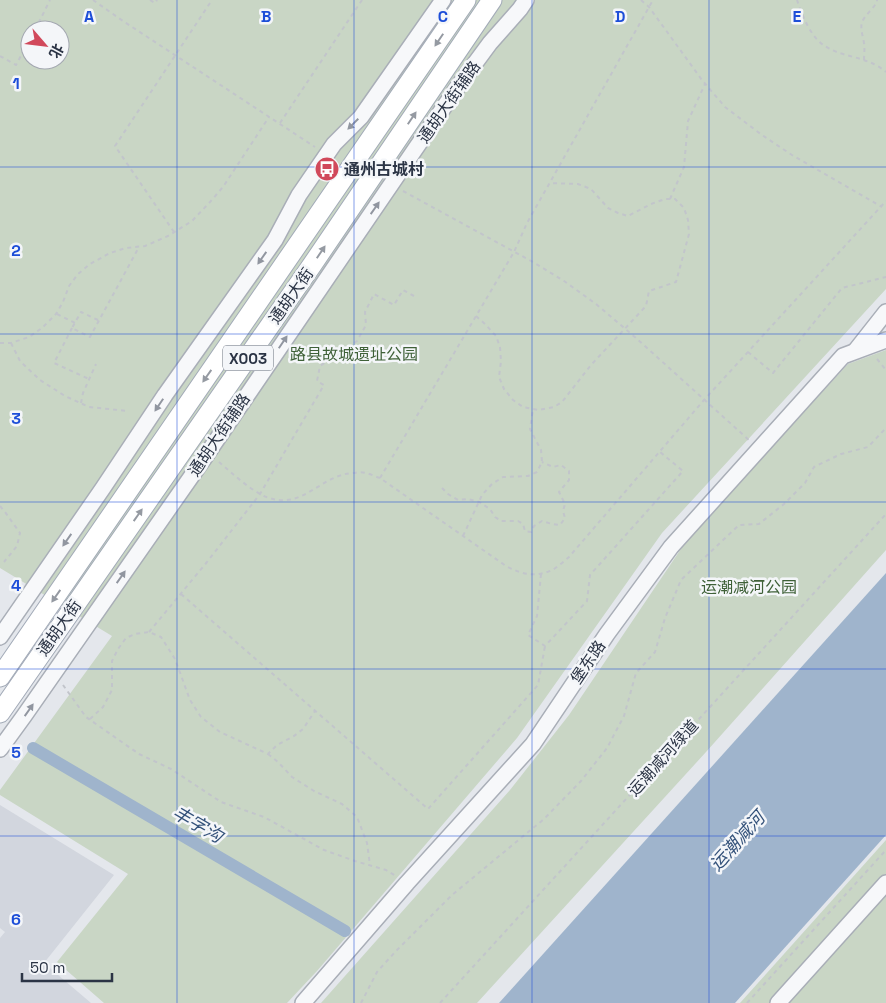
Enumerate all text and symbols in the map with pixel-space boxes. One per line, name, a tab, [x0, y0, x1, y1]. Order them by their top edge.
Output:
text: A	[84, 6, 94, 27]
text: B	[261, 6, 271, 27]
text: C	[438, 6, 448, 27]
text: D	[615, 6, 625, 27]
text: E	[793, 6, 802, 27]
north arrow	[20, 20, 70, 70]
one-way arrow	[434, 34, 444, 47]
text: 北	[45, 41, 68, 62]
street label: 通胡大街辅路	[413, 57, 485, 147]
text: 1	[12, 73, 20, 94]
one-way arrow	[407, 111, 417, 124]
one-way arrow	[347, 118, 359, 130]
bus stop icon: 通州古城村	[314, 156, 340, 182]
place label: 通州古城村	[344, 159, 424, 180]
one-way arrow	[370, 201, 380, 215]
text: 2	[11, 240, 21, 261]
one-way arrow	[316, 245, 326, 259]
one-way arrow	[257, 251, 268, 264]
street label: 通胡大街	[264, 264, 318, 328]
one-way arrow	[278, 335, 288, 348]
park label: 路县故城遗址公园	[290, 344, 418, 365]
road number: X003	[223, 346, 273, 370]
one-way arrow	[203, 369, 212, 383]
street label: 通胡大街辅路	[183, 389, 255, 481]
one-way arrow	[154, 399, 163, 412]
text: 3	[11, 408, 21, 429]
one-way arrow	[133, 508, 143, 522]
one-way arrow	[62, 533, 72, 547]
one-way arrow	[116, 570, 126, 583]
text: 4	[11, 575, 21, 596]
park label: 运潮减河公园	[701, 577, 797, 598]
one-way arrow	[51, 589, 61, 603]
street label: 通胡大街	[32, 596, 86, 660]
street label: 堡东路	[566, 636, 610, 688]
one-way arrow	[24, 703, 34, 717]
street label: 运潮减河绿道	[623, 715, 703, 801]
text: 5	[11, 742, 21, 763]
water label: 丰字沟	[169, 801, 229, 848]
water label: 运潮减河	[704, 804, 772, 875]
text: 6	[11, 909, 21, 930]
scale bar	[22, 950, 112, 982]
text: 50 m	[30, 958, 65, 977]

